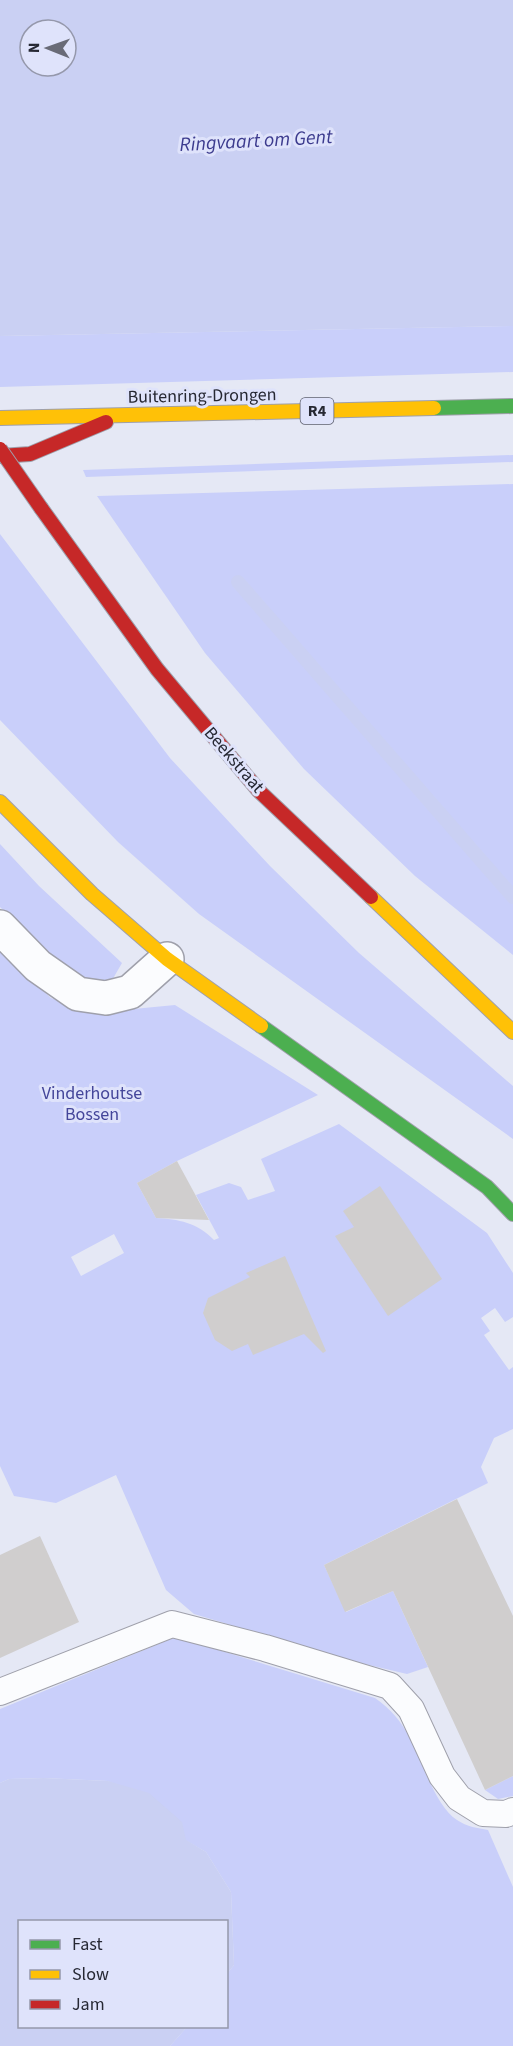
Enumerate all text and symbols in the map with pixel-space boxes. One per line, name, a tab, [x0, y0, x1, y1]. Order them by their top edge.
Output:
north arrow	[18, 18, 78, 78]
text: N	[23, 42, 45, 53]
water label: Ringvaart om Gent	[179, 123, 334, 159]
street label: Buitenring-Drongen	[127, 382, 277, 410]
road number: R4	[300, 398, 334, 424]
street label: Beekstraat	[198, 721, 270, 799]
park label: Vinderhoutse Bossen	[42, 1081, 142, 1127]
legend	[18, 1920, 228, 2028]
text: Fast	[72, 1932, 103, 1957]
text: Slow	[72, 1962, 109, 1987]
text: Jam	[72, 1992, 105, 2017]

